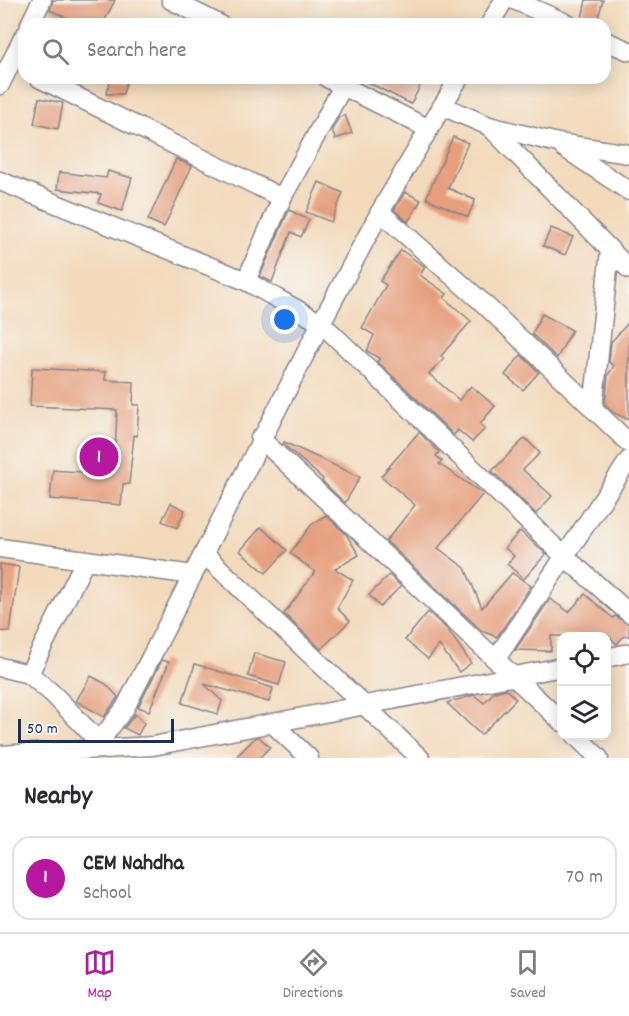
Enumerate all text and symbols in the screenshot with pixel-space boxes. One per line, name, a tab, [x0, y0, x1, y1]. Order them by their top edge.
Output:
search box	[18, 18, 611, 84]
icon: search	[39, 35, 72, 68]
text: Search here	[87, 36, 186, 67]
your location	[270, 305, 299, 334]
pin: 1	[80, 434, 118, 480]
map controls	[557, 632, 611, 740]
button: locate	[557, 632, 611, 686]
button: layers	[557, 686, 611, 740]
scale bar	[18, 716, 174, 744]
text: 50 m	[27, 718, 58, 741]
text: Nearby	[24, 779, 92, 816]
text: CEM Nahdha	[83, 849, 184, 880]
text: 1	[43, 864, 48, 892]
text: 70 m	[566, 864, 603, 892]
text: School	[83, 880, 132, 908]
tab: Map	[83, 946, 116, 1005]
tab: Directions	[283, 946, 343, 1005]
tab: Saved	[510, 946, 546, 1005]

